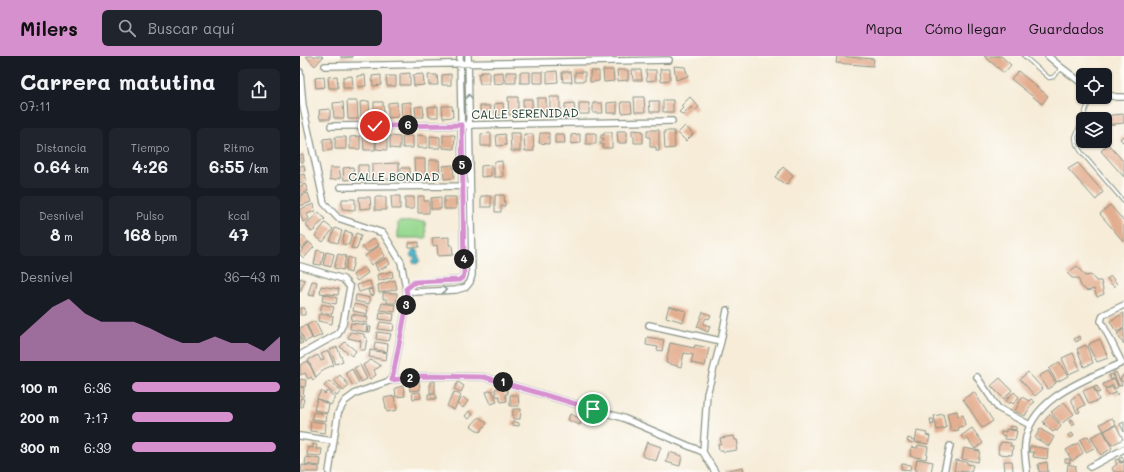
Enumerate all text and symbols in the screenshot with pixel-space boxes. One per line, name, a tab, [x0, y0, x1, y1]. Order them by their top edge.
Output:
search box	[102, 10, 382, 46]
text: Milers	[20, 16, 78, 41]
icon: search	[116, 17, 138, 39]
text: Buscar aquí	[148, 18, 235, 38]
text: Mapa	[866, 19, 903, 38]
text: Cómo llegar	[925, 19, 1007, 38]
text: Guardados	[1029, 19, 1104, 38]
text: Carrera matutina	[20, 67, 215, 96]
map controls	[1076, 68, 1112, 148]
button: locate	[1076, 68, 1112, 104]
button: share	[238, 69, 280, 111]
one-way arrow	[465, 94, 473, 100]
text: 07:11	[20, 97, 51, 114]
street label: CALLE SERENIDAD	[471, 104, 579, 122]
pin	[358, 109, 392, 143]
button: layers	[1076, 112, 1112, 148]
icon: check	[364, 115, 386, 137]
pin: 6	[398, 115, 418, 135]
text: 6	[405, 117, 411, 132]
text: Distancia	[36, 140, 87, 155]
text: Tiempo	[131, 140, 169, 155]
text: Ritmo	[223, 140, 254, 155]
text: 0.64	[34, 155, 71, 177]
text: 4:26	[132, 155, 168, 177]
text: 6:55	[209, 155, 244, 177]
pin: 5	[452, 155, 472, 175]
text: 5	[459, 157, 465, 172]
text: km	[71, 161, 89, 176]
text: /km	[244, 161, 268, 176]
street label: CALLE BONDAD	[349, 168, 439, 184]
text: Desnivel	[39, 208, 84, 223]
text: Pulso	[136, 208, 164, 223]
text: kcal	[228, 208, 250, 223]
text: 8	[50, 223, 60, 245]
text: 168	[123, 223, 151, 245]
text: 47	[229, 223, 249, 245]
text: m	[60, 229, 73, 244]
text: bpm	[151, 229, 177, 244]
pin: 4	[454, 249, 474, 269]
text: 4	[461, 251, 467, 266]
text: Desnivel	[20, 268, 73, 285]
text: 36–43 m	[224, 268, 280, 285]
one-way arrow	[441, 286, 447, 295]
pin: 3	[396, 295, 416, 315]
text: 3	[403, 297, 409, 312]
pin: 2	[400, 368, 420, 388]
text: 2	[407, 370, 413, 385]
pin: 1	[493, 372, 513, 392]
text: 1	[501, 374, 505, 389]
text: 100 m	[20, 379, 57, 396]
text: 6:36	[84, 379, 111, 396]
pin	[576, 392, 610, 426]
icon: arrive	[582, 398, 604, 420]
text: 200 m	[20, 409, 59, 426]
text: 7:17	[84, 409, 108, 426]
text: 300 m	[20, 439, 60, 456]
text: 6:39	[84, 439, 111, 456]

